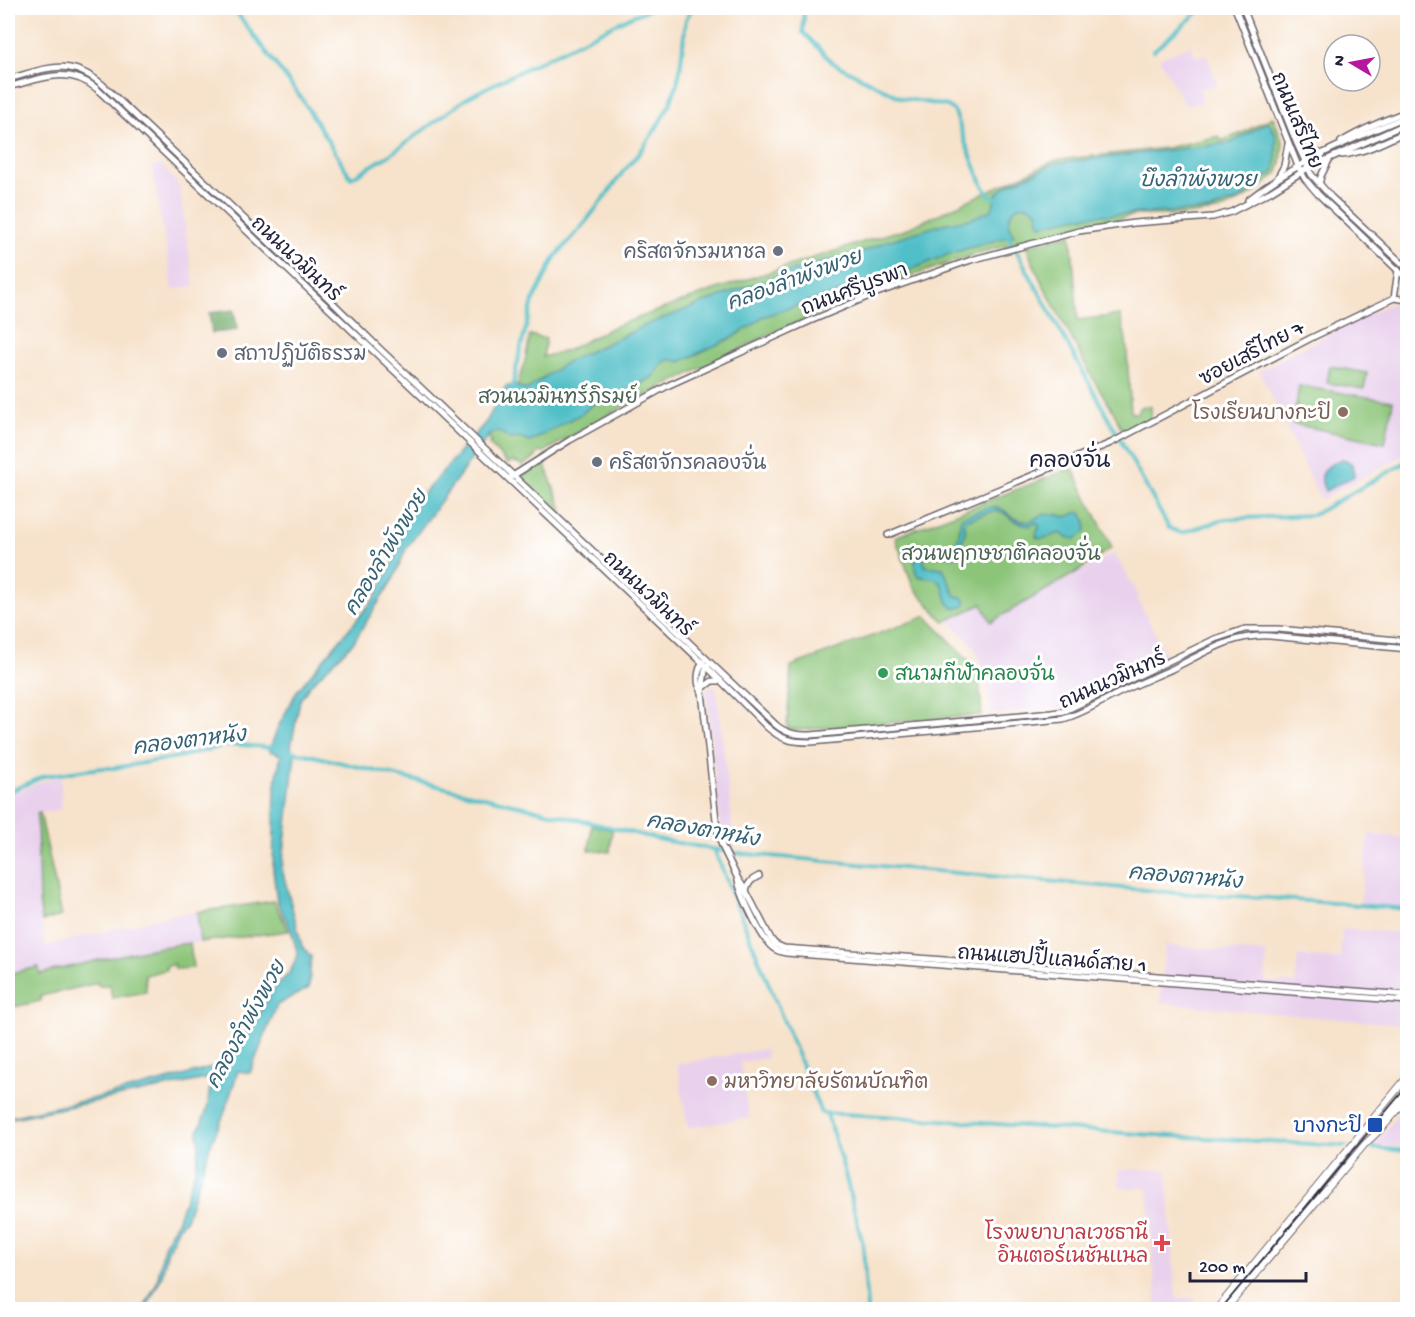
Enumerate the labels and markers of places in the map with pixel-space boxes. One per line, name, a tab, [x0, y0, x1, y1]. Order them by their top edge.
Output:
place label: คริสตจักรมหาชล	[624, 239, 766, 266]
marker: คริสตจักรมหาชล	[771, 244, 785, 258]
place label: สถาปฏิบัติธรรม	[234, 341, 366, 368]
marker: สถาปฏิบัติธรรม	[215, 346, 229, 360]
place label: โรงเรียนบางกะปิ	[1192, 399, 1331, 427]
marker: โรงเรียนบางกะปิ	[1336, 405, 1350, 419]
place label: คริสตจักรคลองจั่น	[609, 444, 767, 477]
marker: คริสตจักรคลองจั่น	[590, 455, 604, 469]
place label: สนามกีฬาคลองจั่น	[895, 655, 1055, 688]
marker: สนามกีฬาคลองจั่น	[876, 666, 890, 680]
place label: มหาวิทยาลัยรัตนบัณฑิต	[724, 1069, 928, 1096]
marker: มหาวิทยาลัยรัตนบัณฑิต	[705, 1074, 719, 1088]
place label: บางกะปิ	[1293, 1114, 1362, 1140]
marker: บางกะปิ	[1366, 1116, 1384, 1134]
place label: โรงพยาบาลเวชธานี อินเตอร์เนชันแนล	[985, 1219, 1148, 1270]
marker: โรงพยาบาลเวชธานี อินเตอร์เนชันแนล	[1153, 1234, 1171, 1252]

